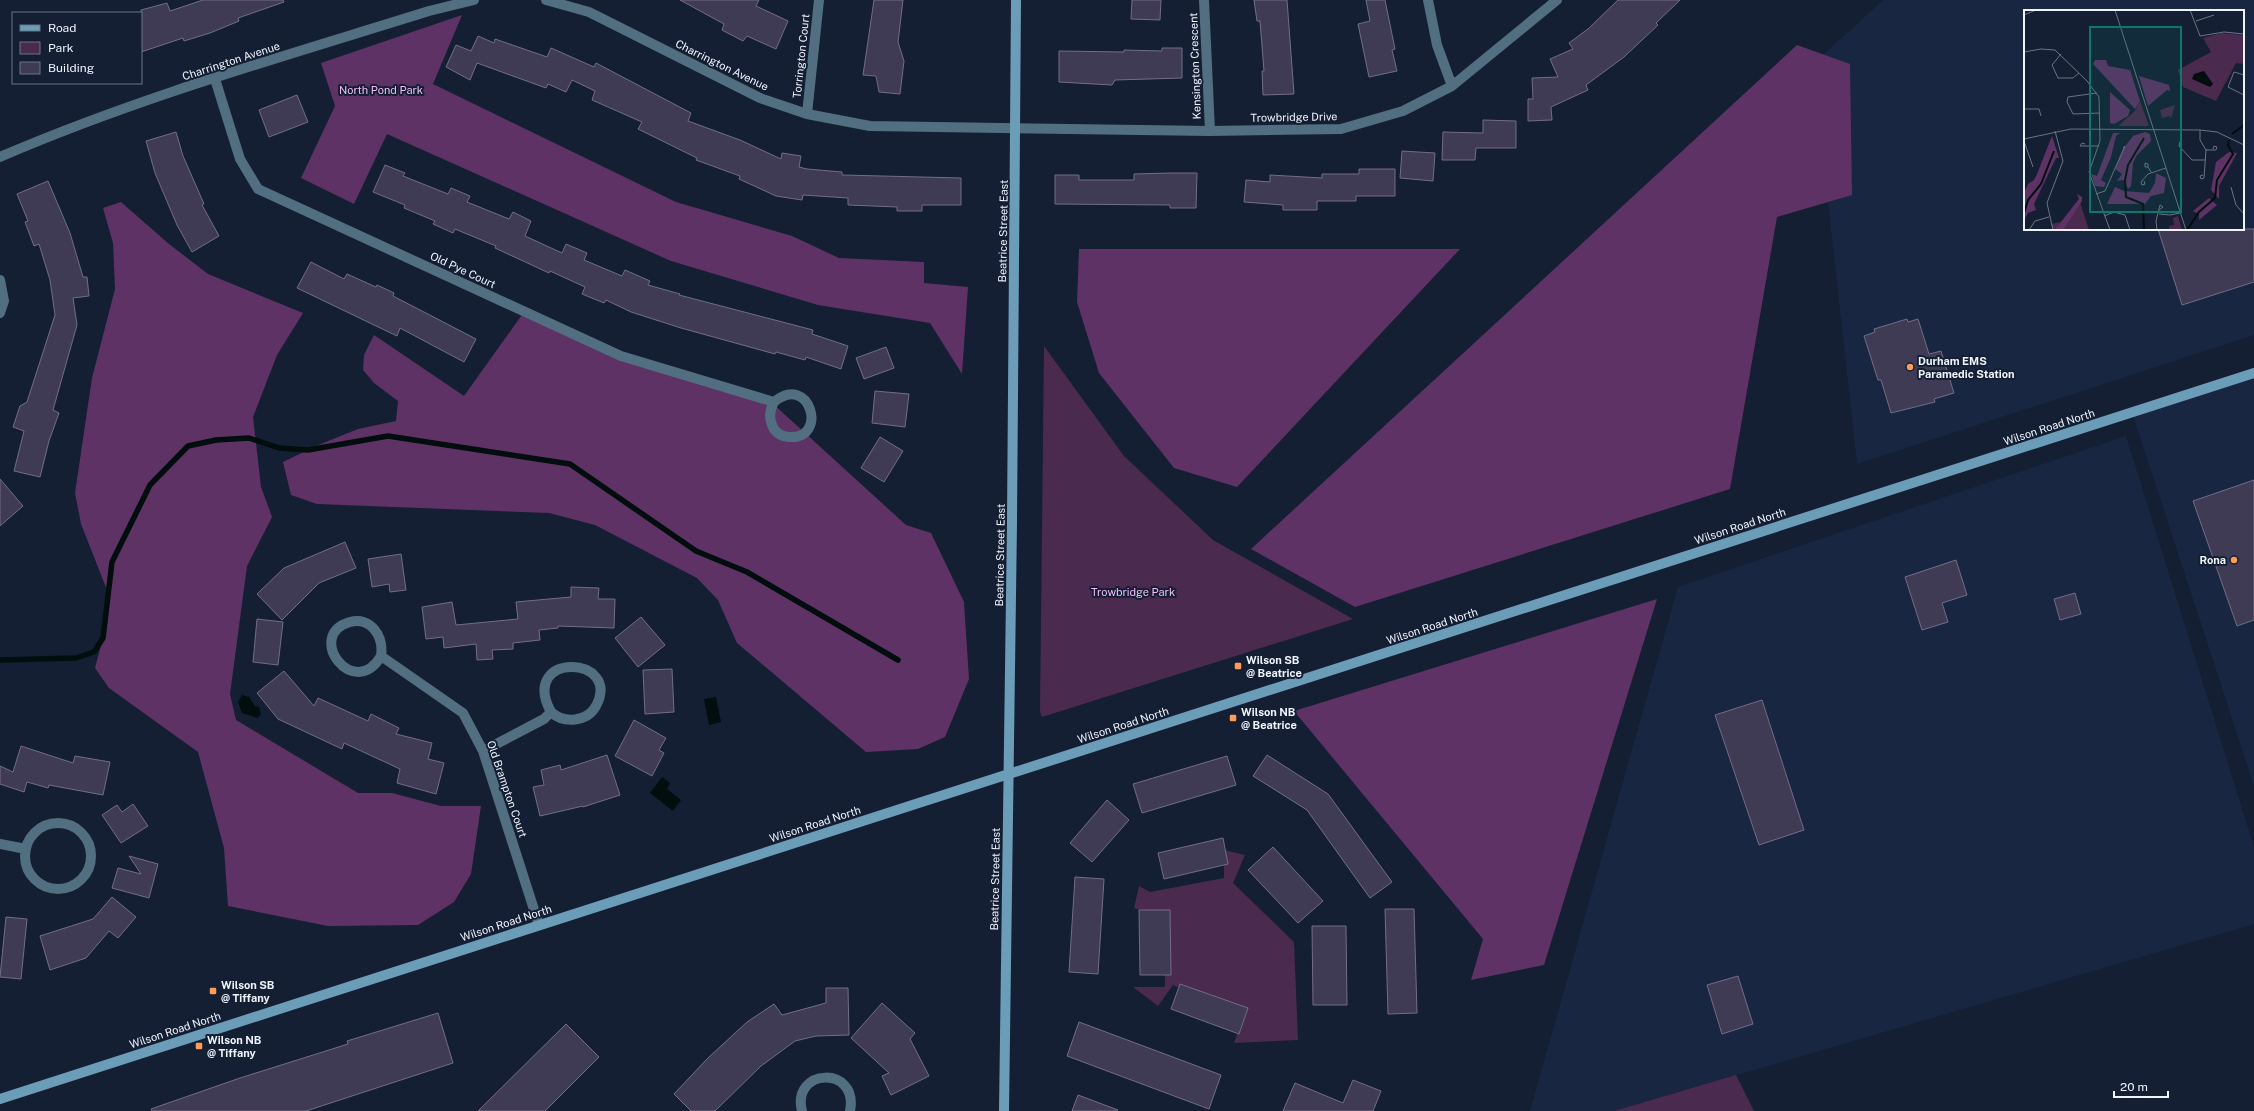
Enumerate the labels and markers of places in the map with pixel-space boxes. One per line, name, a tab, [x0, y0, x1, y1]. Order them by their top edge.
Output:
place label: Durham EMS Paramedic Station	[1918, 355, 2015, 380]
marker: Durham EMS Paramedic Station	[1905, 362, 1915, 372]
place label: Rona	[2199, 554, 2226, 566]
marker: Rona	[2229, 555, 2239, 565]
place label: Wilson SB @ Beatrice	[1246, 654, 1302, 679]
marker: Wilson SB @ Beatrice	[1233, 661, 1243, 671]
place label: Wilson NB @ Beatrice	[1241, 706, 1297, 731]
marker: Wilson NB @ Beatrice	[1228, 713, 1238, 723]
place label: Wilson SB @ Tiffany	[221, 979, 275, 1004]
marker: Wilson SB @ Tiffany	[208, 986, 218, 996]
place label: Wilson NB @ Tiffany	[207, 1034, 262, 1059]
marker: Wilson NB @ Tiffany	[194, 1041, 204, 1051]

